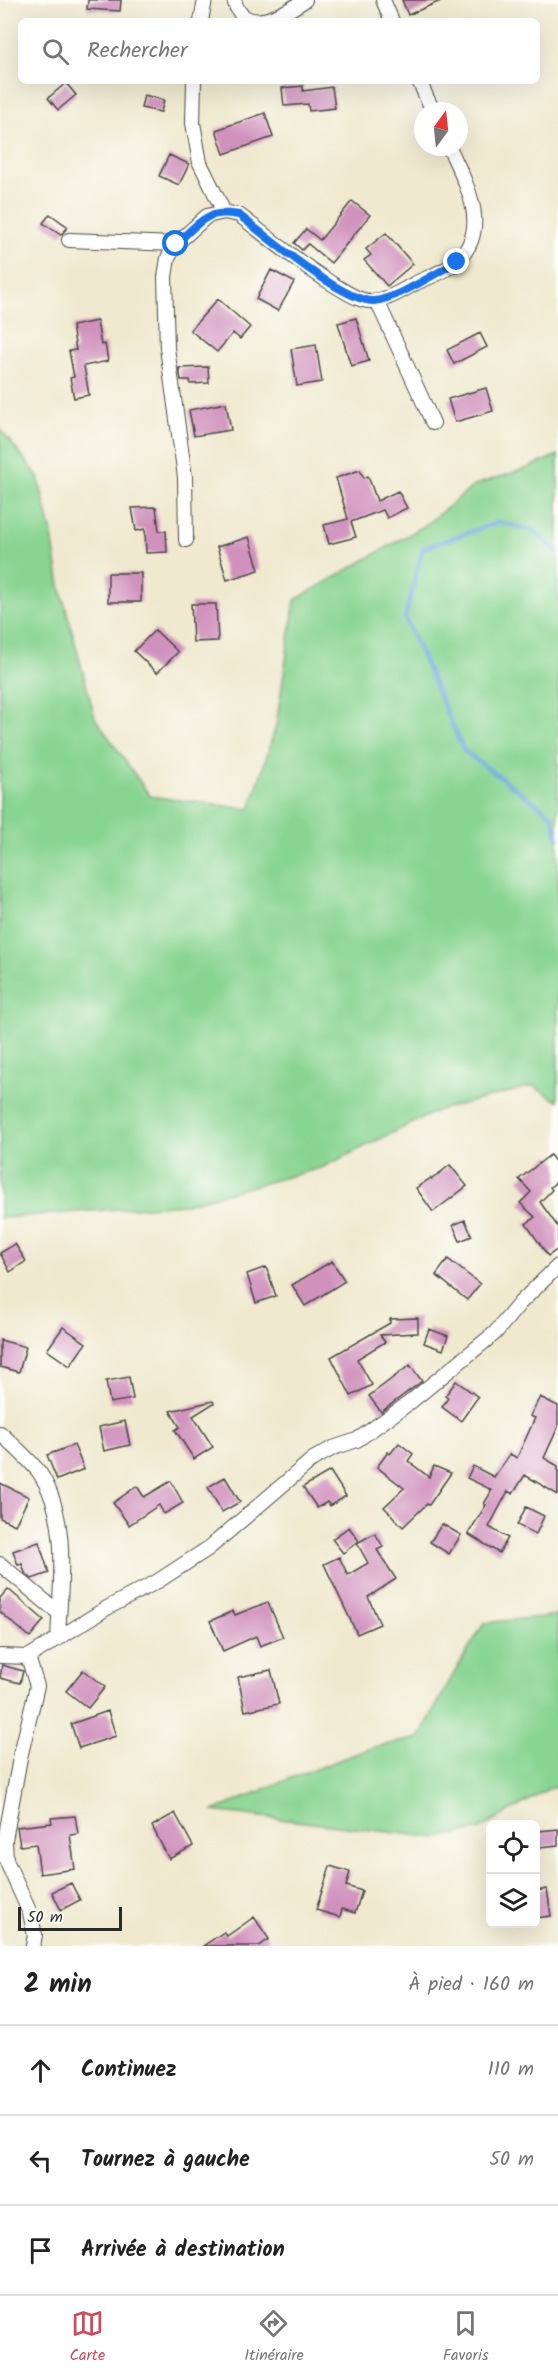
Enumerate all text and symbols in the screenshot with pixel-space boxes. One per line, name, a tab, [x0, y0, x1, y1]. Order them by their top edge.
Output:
search box	[18, 18, 540, 84]
text: Rechercher	[87, 34, 187, 69]
icon: search	[39, 35, 72, 68]
north arrow	[414, 102, 468, 156]
route start	[162, 230, 188, 256]
route end	[443, 248, 469, 274]
map controls	[486, 1820, 540, 1928]
button: locate	[486, 1820, 540, 1874]
button: layers	[486, 1874, 540, 1928]
scale bar	[18, 1904, 122, 1932]
text: 50 m	[27, 1905, 63, 1930]
text: 2 min	[24, 1964, 92, 2006]
text: À pied · 160 m	[408, 1969, 534, 2001]
text: Continuez	[81, 2053, 177, 2088]
icon: ahead	[24, 2054, 57, 2087]
text: 110 m	[488, 2054, 534, 2086]
text: Tournez à gauche	[81, 2143, 250, 2178]
icon: left	[24, 2144, 57, 2177]
text: 50 m	[489, 2144, 534, 2176]
text: Arrivée à destination	[81, 2233, 285, 2268]
icon: arrive	[24, 2234, 57, 2267]
tab: Carte	[69, 2307, 105, 2368]
tab: Itinéraire	[244, 2307, 304, 2368]
tab: Favoris	[443, 2307, 489, 2368]

